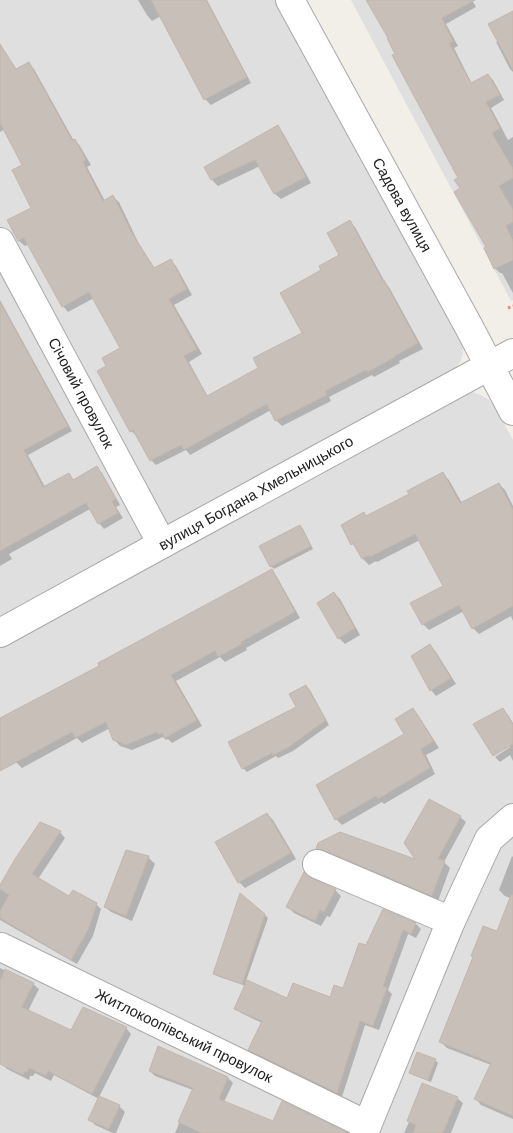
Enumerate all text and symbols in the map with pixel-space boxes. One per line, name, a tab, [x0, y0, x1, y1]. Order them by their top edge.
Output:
street label: Садова вулиця	[368, 154, 436, 256]
street label: Січовий провулок	[43, 334, 119, 452]
street label: вулиця Богдана Хмельницького	[155, 431, 357, 555]
street label: Житлокоопівський провулок	[92, 984, 276, 1088]

